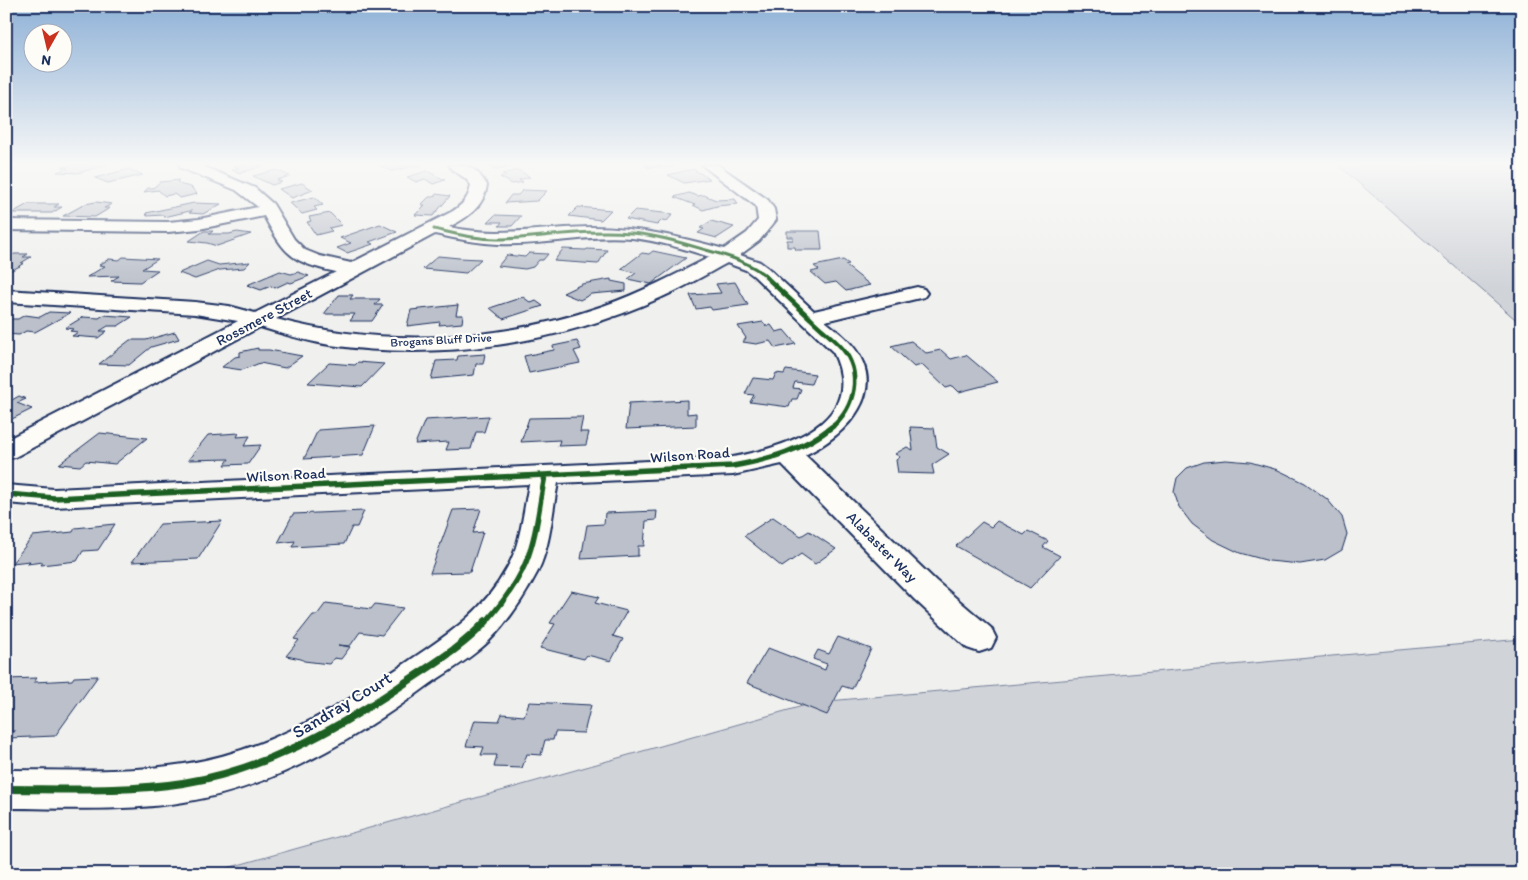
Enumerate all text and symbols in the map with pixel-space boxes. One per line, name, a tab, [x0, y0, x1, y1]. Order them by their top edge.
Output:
north arrow	[22, 22, 72, 72]
text: N	[40, 51, 52, 69]
street label: Rossmere Street	[213, 284, 315, 350]
street label: Brogans Bluff Drive	[390, 330, 492, 350]
street label: Wilson Road	[650, 443, 731, 467]
street label: Wilson Road	[246, 464, 327, 486]
street label: Alabaster Way	[843, 508, 921, 586]
street label: Sandray Court	[288, 667, 396, 743]

